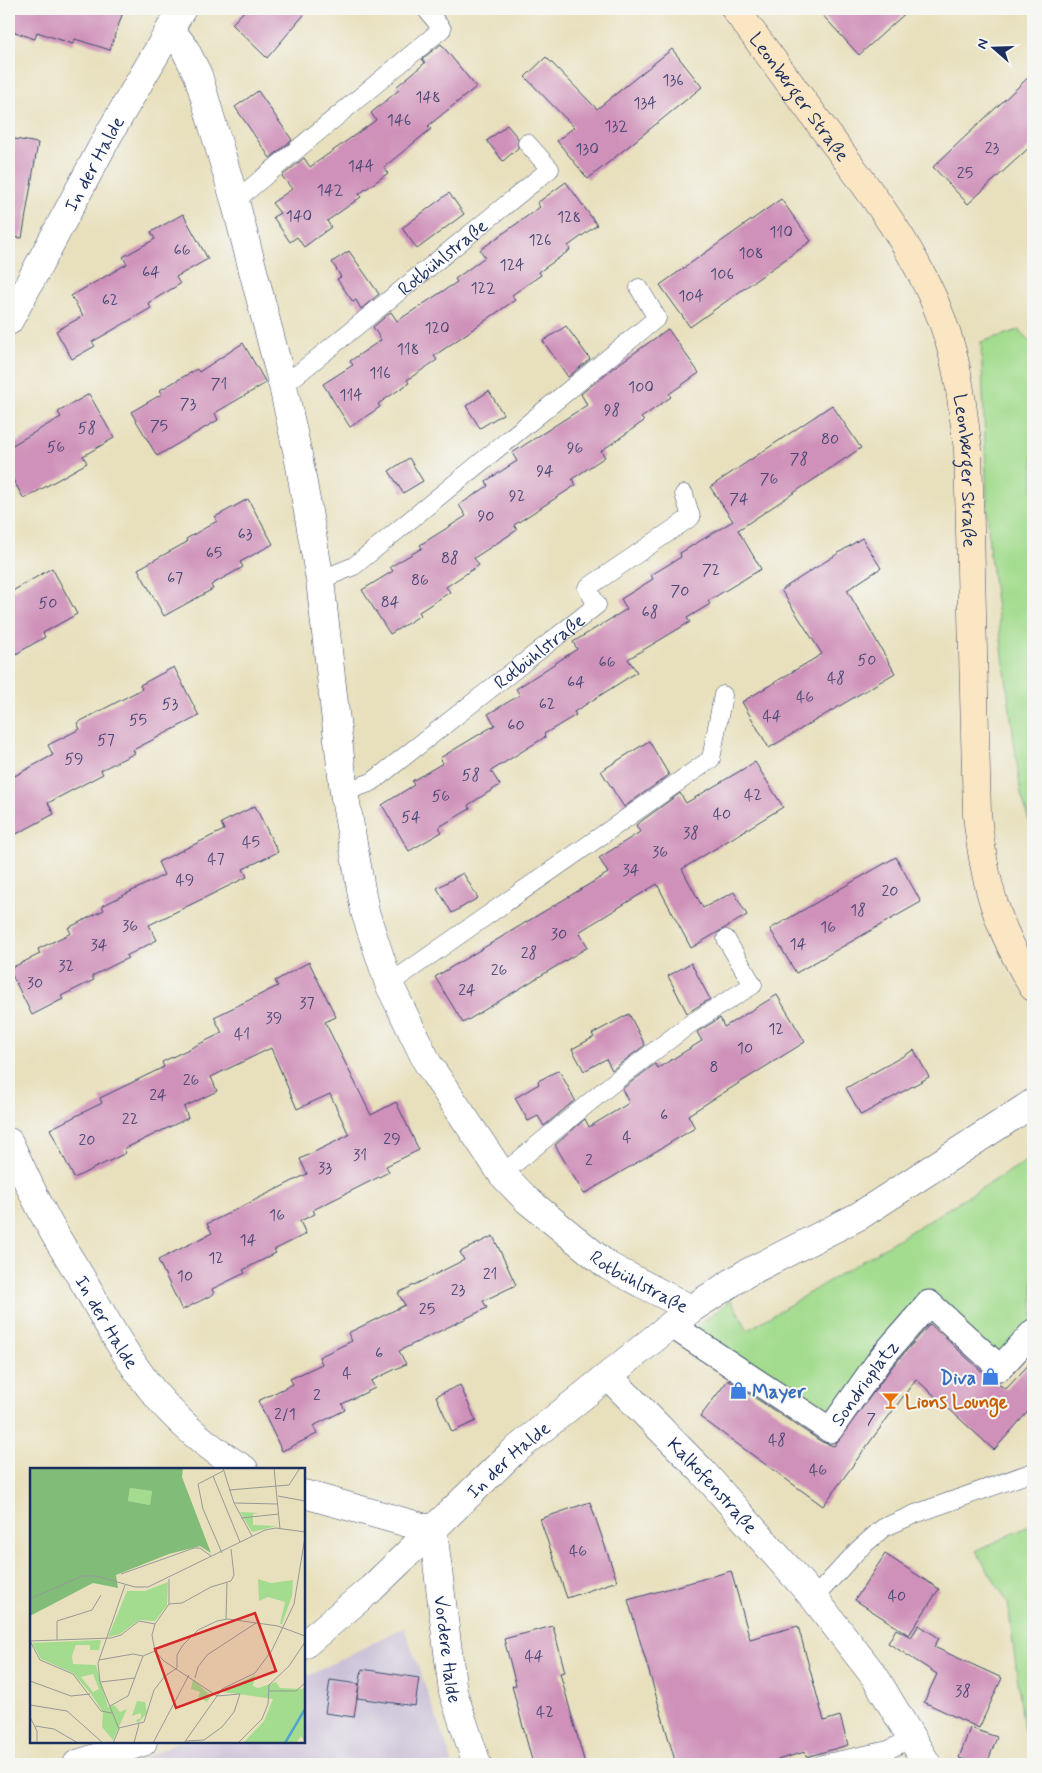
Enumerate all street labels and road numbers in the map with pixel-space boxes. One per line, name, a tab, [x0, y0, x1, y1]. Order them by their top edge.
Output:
street label: Leonberger Straße	[743, 28, 855, 167]
street label: In der Halde	[59, 112, 131, 216]
street label: Rotbühlstraße	[393, 214, 493, 302]
street label: Leonberger Straße	[947, 392, 981, 548]
street label: Rotbühlstraße	[489, 608, 590, 695]
street label: Rotbühlstraße	[584, 1245, 692, 1319]
street label: In der Halde	[69, 1271, 144, 1374]
street label: Sondrioplatz	[826, 1335, 905, 1432]
street label: In der Halde	[461, 1416, 556, 1504]
street label: Kalkofenstraße	[661, 1432, 763, 1540]
street label: Vordere Halde	[427, 1594, 467, 1707]

